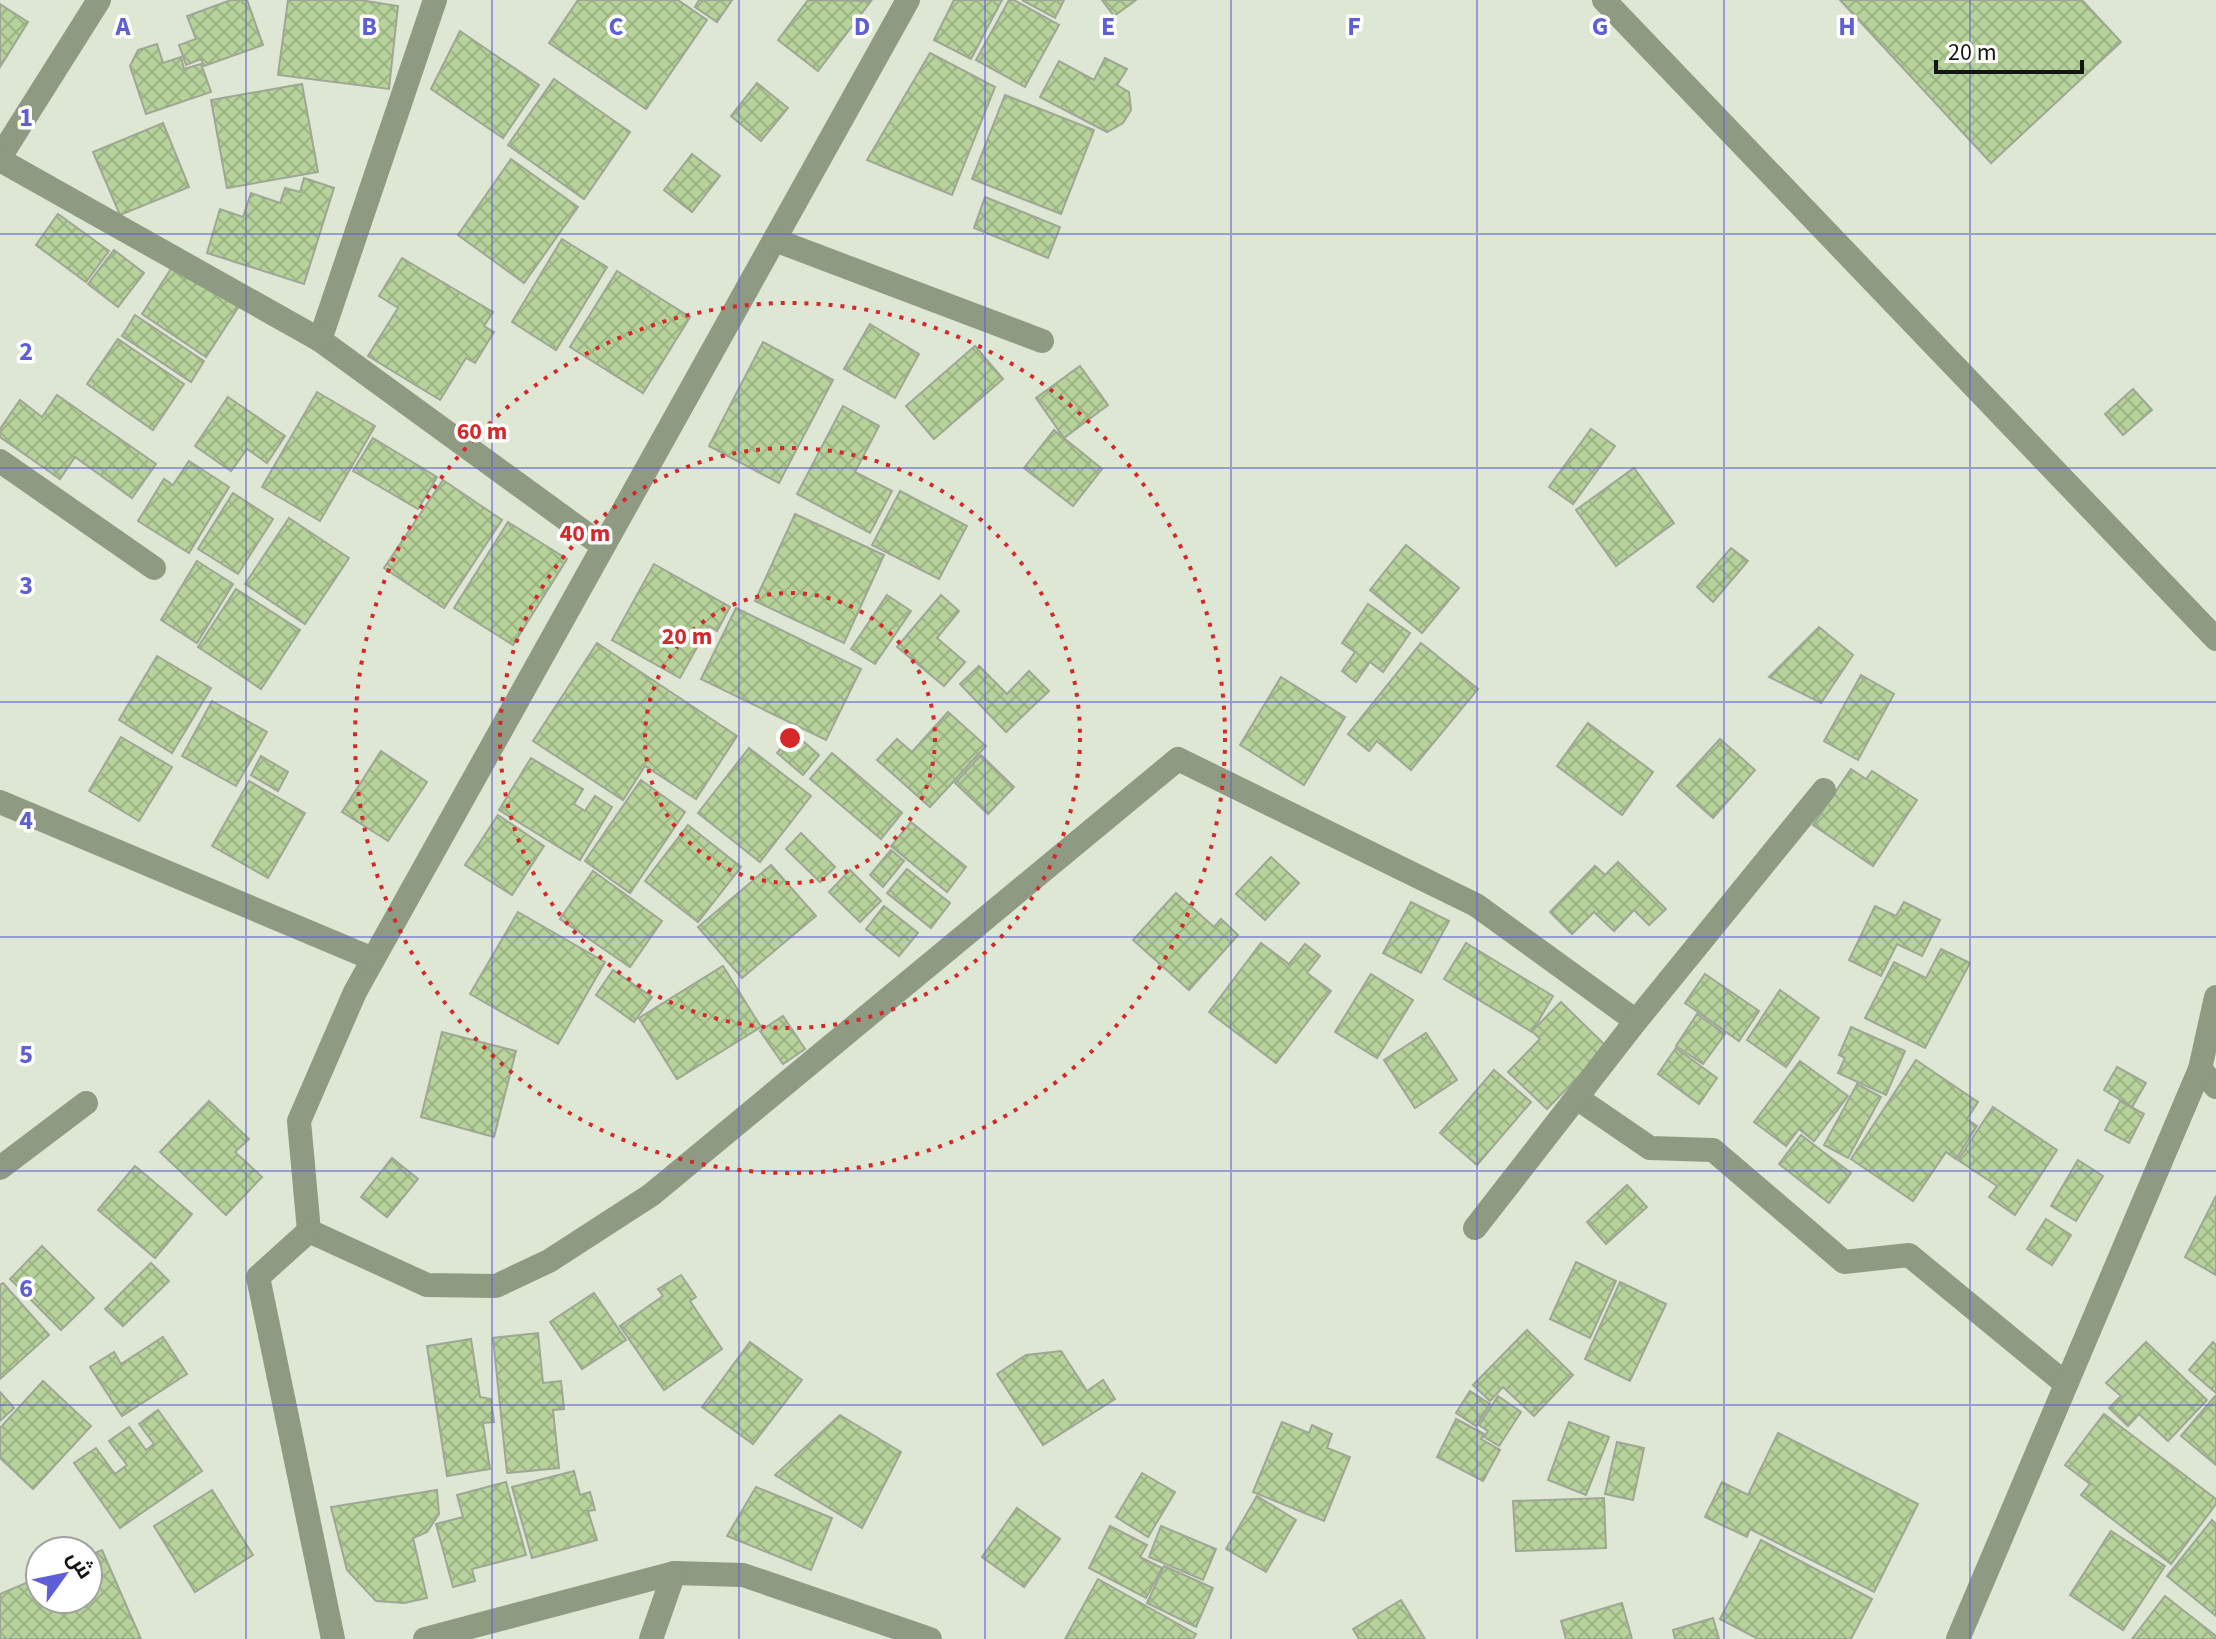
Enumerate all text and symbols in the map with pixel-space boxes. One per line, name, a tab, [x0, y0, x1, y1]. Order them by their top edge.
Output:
text: A	[115, 8, 132, 45]
text: B	[361, 8, 377, 45]
text: C	[608, 8, 624, 45]
text: D	[854, 8, 870, 45]
text: E	[1101, 8, 1115, 45]
text: F	[1347, 8, 1361, 45]
text: G	[1592, 8, 1608, 45]
text: H	[1838, 8, 1856, 45]
scale bar	[1936, 24, 2082, 74]
text: 20 m	[1948, 35, 1997, 70]
text: 1	[19, 99, 33, 136]
text: 2	[19, 333, 33, 370]
text: 60 m	[457, 414, 507, 449]
text: 40 m	[560, 516, 610, 551]
text: 3	[19, 567, 33, 604]
text: 20 m	[662, 619, 712, 654]
centre of rings	[776, 724, 804, 752]
text: 4	[19, 802, 33, 839]
text: 5	[19, 1036, 33, 1073]
text: 6	[19, 1270, 33, 1307]
north arrow	[24, 1535, 104, 1615]
text: ش	[59, 1544, 101, 1585]

